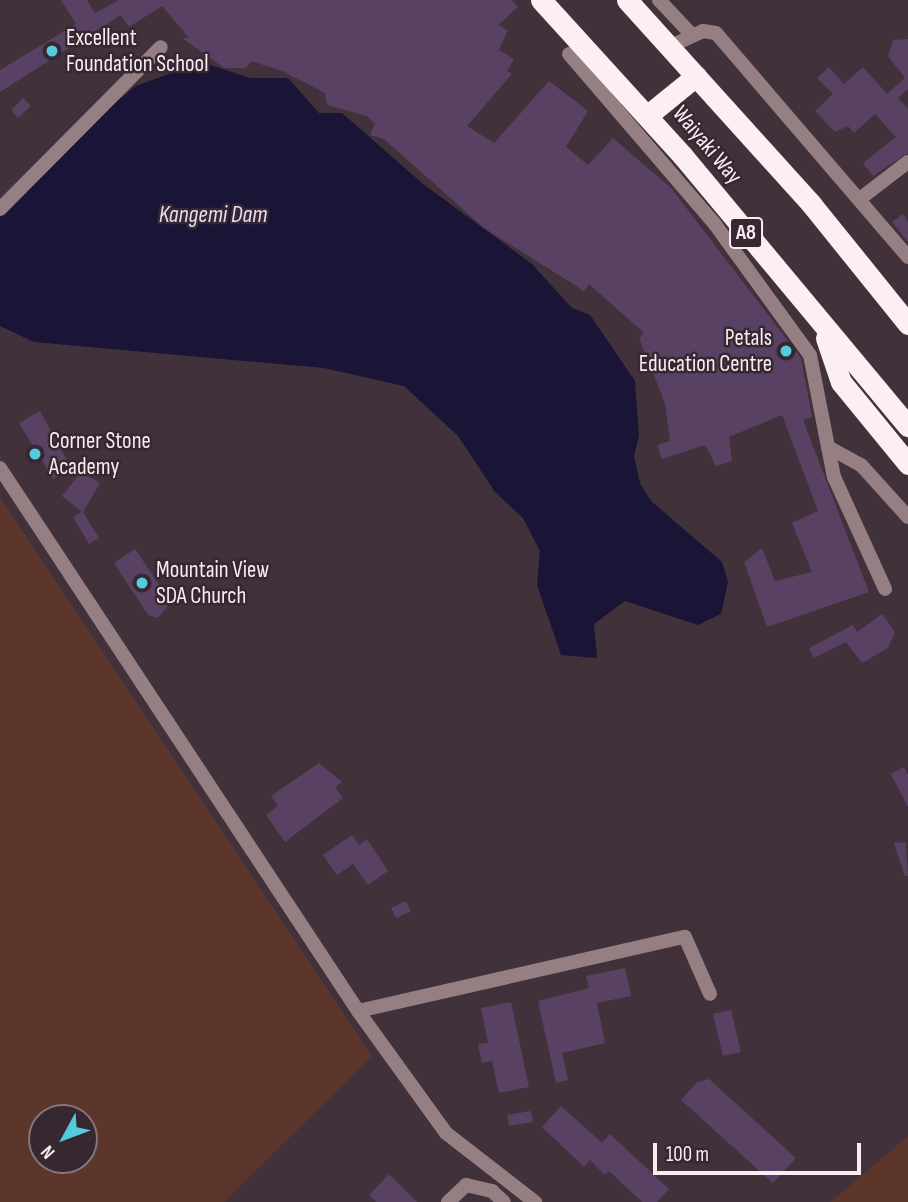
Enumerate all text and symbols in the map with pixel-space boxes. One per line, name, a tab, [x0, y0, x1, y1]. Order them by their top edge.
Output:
place label: Excellent Foundation School	[66, 24, 208, 78]
marker: Excellent Foundation School	[44, 43, 60, 59]
street label: Waiyaki Way	[666, 100, 748, 190]
water label: Kangemi Dam	[159, 201, 267, 229]
road number: A8	[728, 216, 764, 250]
place label: Petals Education Centre	[639, 324, 772, 378]
marker: Petals Education Centre	[778, 343, 794, 359]
place label: Corner Stone Academy	[49, 427, 151, 481]
marker: Corner Stone Academy	[27, 446, 43, 462]
place label: Mountain View SDA Church	[156, 556, 269, 610]
marker: Mountain View SDA Church	[134, 575, 150, 591]
north arrow	[28, 1104, 98, 1174]
scale bar	[656, 1128, 864, 1172]
text: N	[36, 1140, 60, 1163]
text: 100 m	[666, 1142, 709, 1167]

